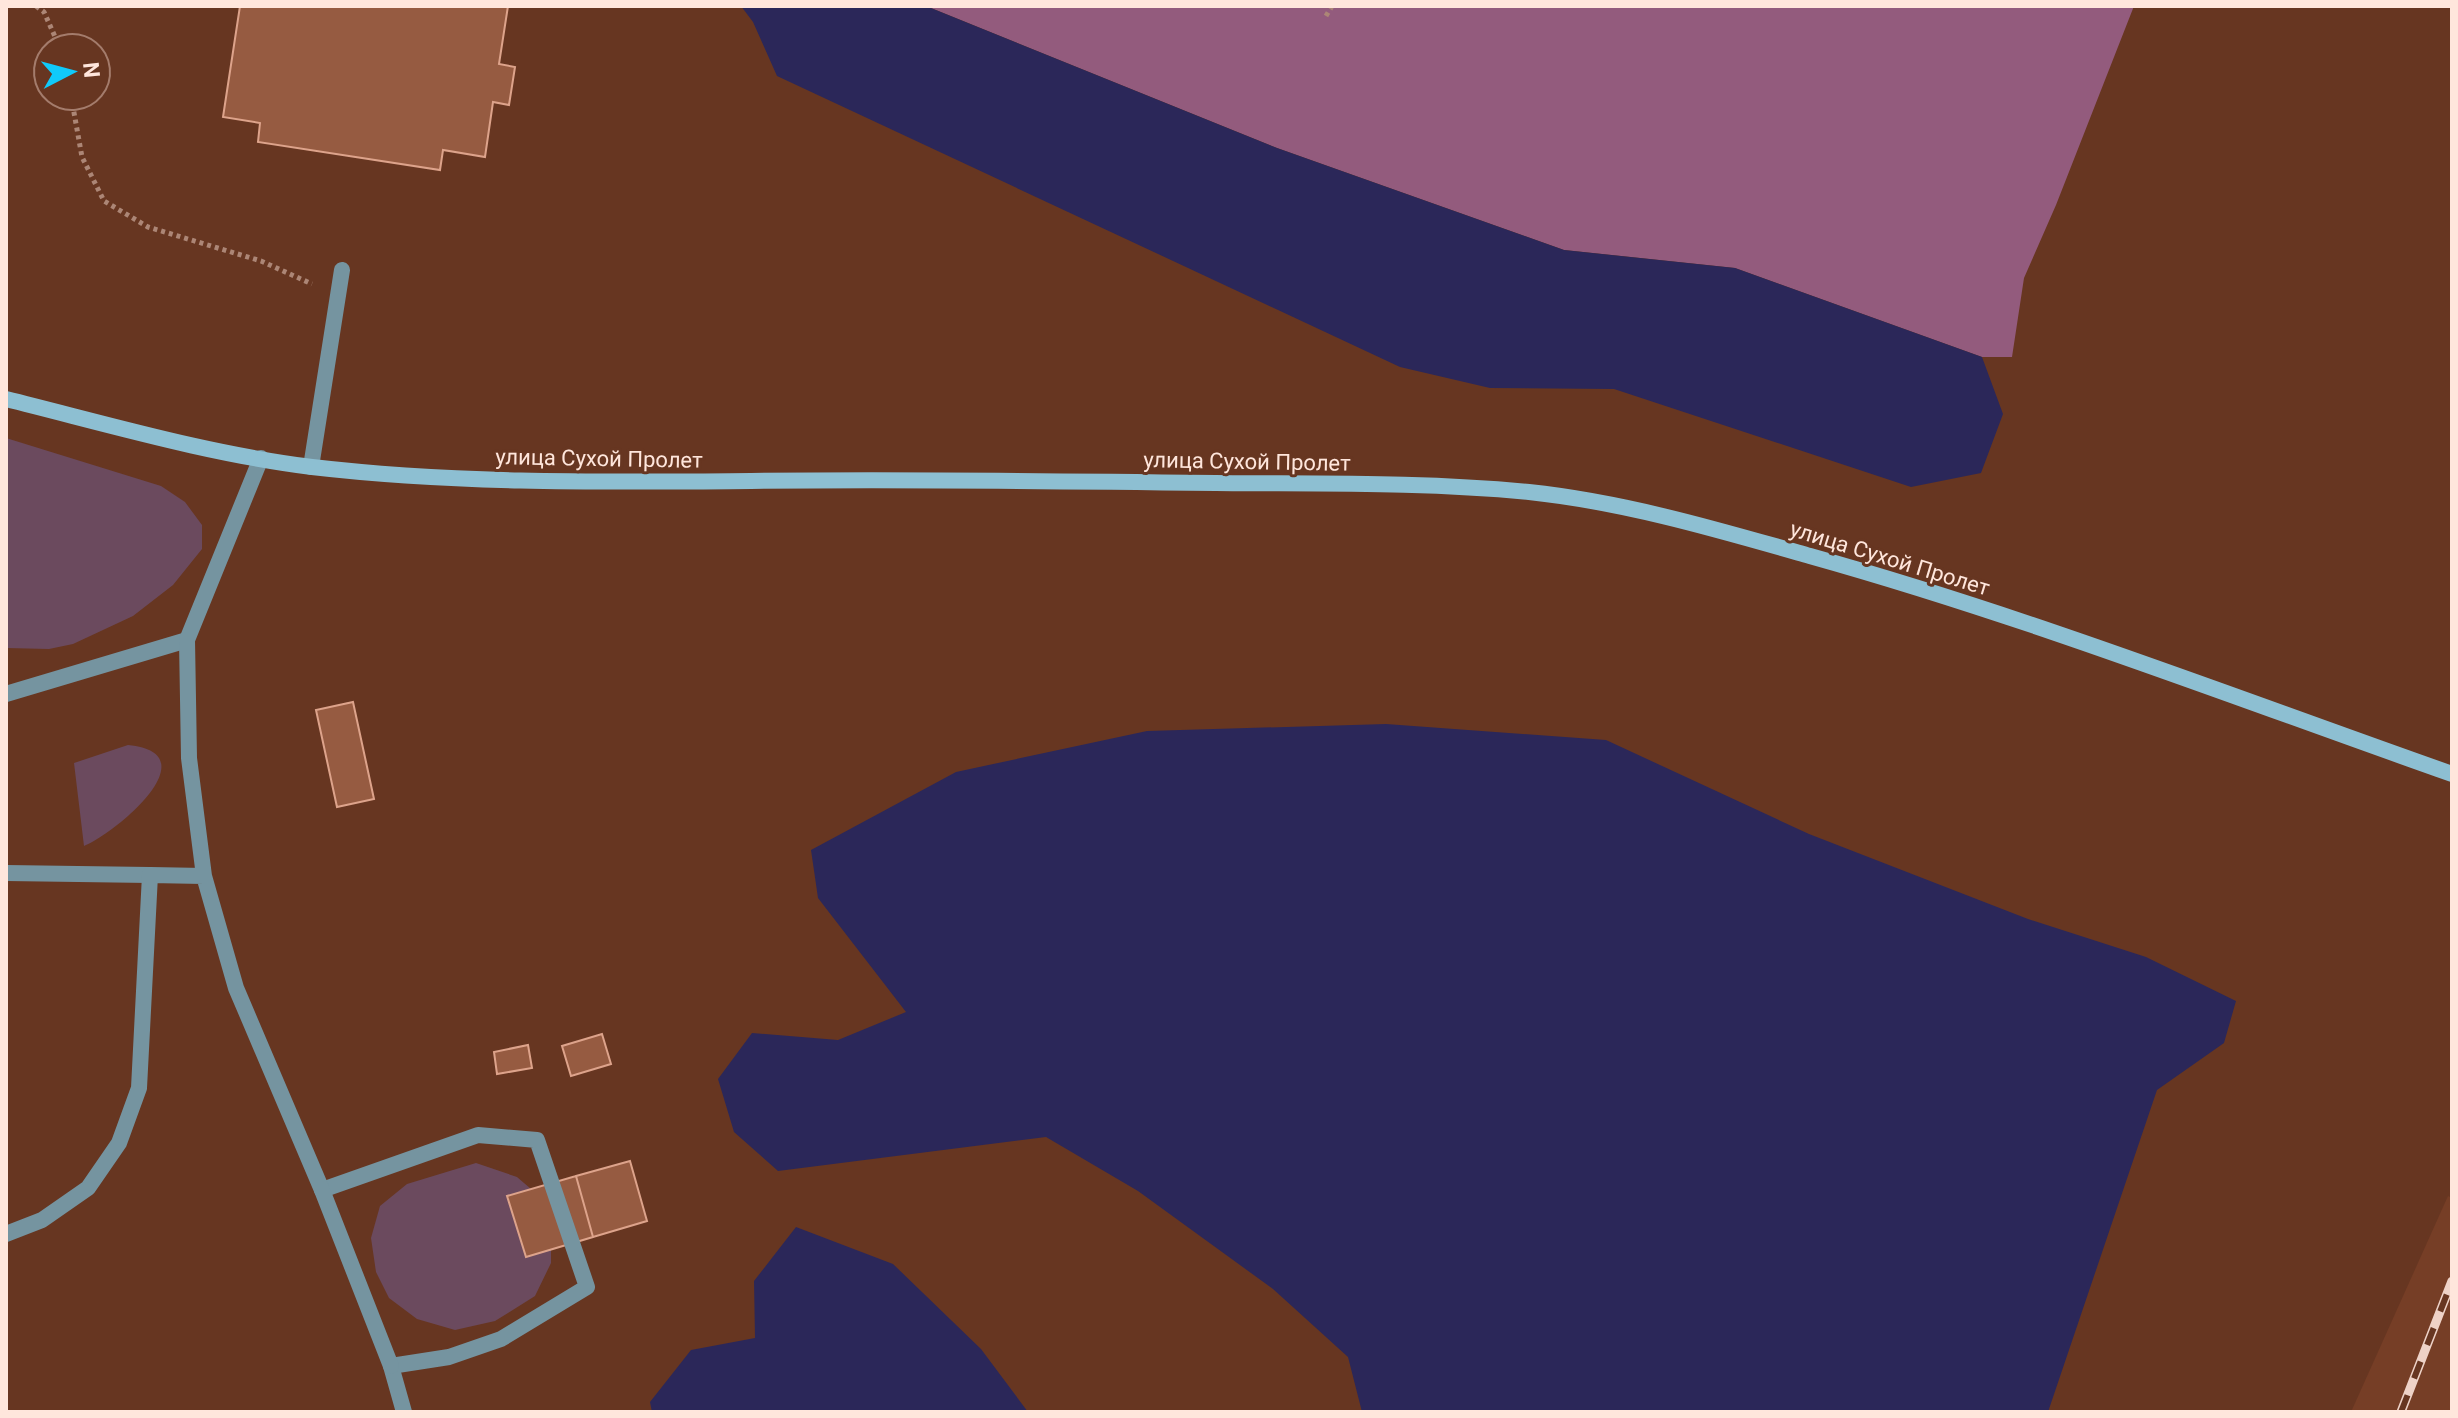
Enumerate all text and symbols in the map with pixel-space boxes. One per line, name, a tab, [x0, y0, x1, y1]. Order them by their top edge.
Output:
north arrow	[32, 32, 112, 112]
text: N	[78, 61, 105, 79]
street label: улица Сухой Пролет	[495, 444, 703, 473]
street label: улица Сухой Пролет	[1143, 447, 1351, 476]
street label: улица Сухой Пролет	[1787, 516, 1993, 601]

